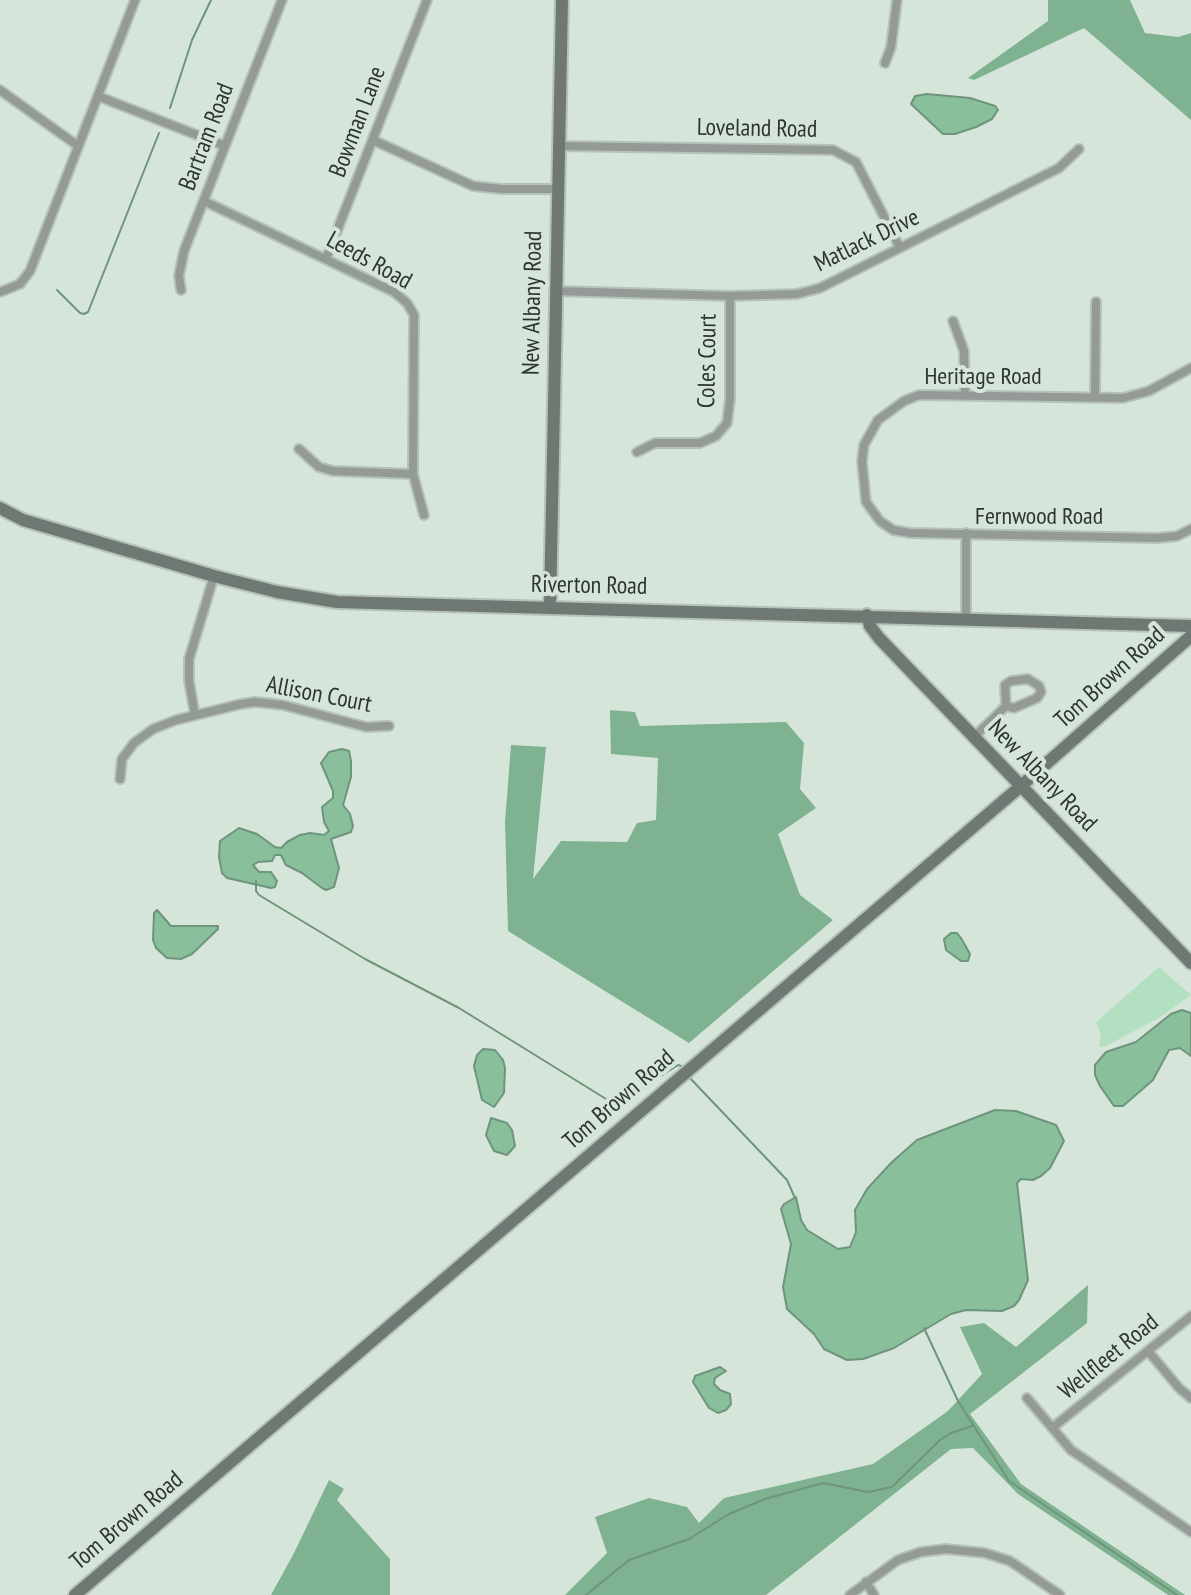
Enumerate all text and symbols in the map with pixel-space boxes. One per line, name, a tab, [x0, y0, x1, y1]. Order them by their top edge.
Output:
street label: Bowman Lane	[324, 63, 392, 181]
street label: Bartram Road	[173, 79, 241, 195]
street label: Loveland Road	[697, 114, 817, 144]
street label: Matlack Drive	[810, 203, 924, 279]
street label: Leeds Road	[321, 226, 417, 296]
street label: New Albany Road	[517, 231, 549, 375]
street label: Coles Court	[693, 314, 723, 408]
street label: Heritage Road	[924, 363, 1042, 391]
street label: Fernwood Road	[975, 503, 1103, 531]
street label: Riverton Road	[531, 571, 647, 601]
street label: Tom Brown Road	[1049, 621, 1171, 735]
street label: Allison Court	[264, 671, 374, 719]
street label: New Albany Road	[981, 714, 1103, 838]
street label: Tom Brown Road	[557, 1044, 681, 1156]
street label: Wellfleet Road	[1053, 1308, 1165, 1406]
street label: Tom Brown Road	[65, 1466, 189, 1576]

